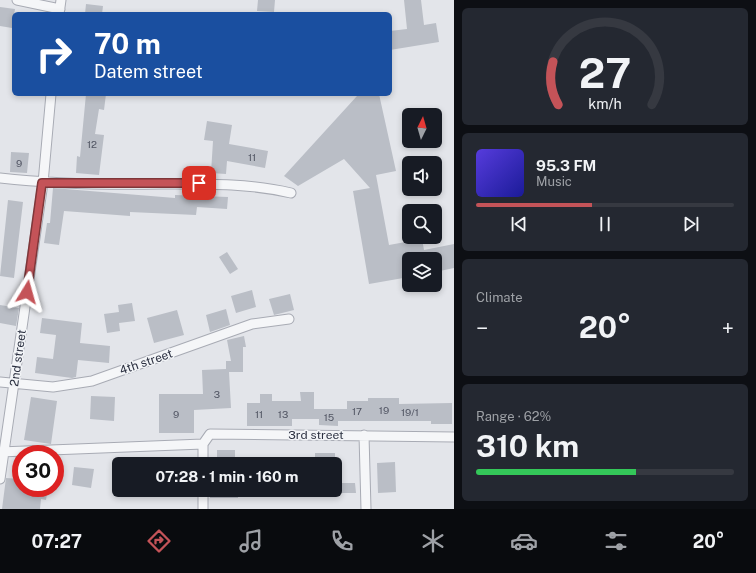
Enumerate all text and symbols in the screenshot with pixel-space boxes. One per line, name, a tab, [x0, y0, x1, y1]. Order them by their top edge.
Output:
text: 70 m	[94, 27, 161, 60]
icon: right	[28, 28, 80, 80]
text: 27	[579, 47, 631, 96]
text: Datem street	[94, 61, 203, 82]
text: km/h	[588, 94, 622, 111]
north arrow	[402, 108, 442, 148]
map controls	[402, 108, 442, 292]
house number: 12	[87, 138, 97, 150]
house number: 11	[248, 151, 256, 163]
button: sound	[402, 156, 442, 196]
house number: 9	[16, 157, 22, 169]
text: 95.3 FM	[536, 157, 596, 174]
pin	[182, 166, 216, 200]
icon: arrive	[188, 172, 210, 194]
text: Music	[536, 174, 572, 189]
button: search	[402, 204, 442, 244]
icon: previous	[508, 213, 530, 235]
icon: pause	[594, 213, 616, 235]
icon: next	[680, 213, 702, 235]
button: layers	[402, 252, 442, 292]
position arrow	[6, 271, 48, 313]
text: Climate	[476, 290, 523, 305]
text: 20°	[579, 309, 631, 345]
text: −	[476, 315, 488, 341]
text: +	[722, 315, 734, 341]
street label: 2nd street	[7, 328, 29, 387]
street label: 4th street	[118, 346, 175, 378]
house number: 3	[214, 388, 220, 400]
house number: 19	[379, 404, 389, 416]
house number: 17	[352, 405, 362, 417]
house number: 19/1	[401, 406, 419, 418]
house number: 9	[173, 408, 179, 420]
house number: 11	[255, 408, 263, 420]
house number: 13	[278, 408, 288, 420]
text: Range · 62%	[476, 409, 551, 424]
house number: 15	[324, 411, 334, 423]
street label: 3rd street	[288, 428, 344, 442]
text: 310 km	[476, 428, 579, 464]
speed limit sign: 30	[12, 445, 64, 497]
text: 07:28 · 1 min · 160 m	[156, 468, 298, 485]
icon: directions	[145, 527, 173, 555]
icon: music	[237, 527, 265, 555]
icon: phone	[328, 527, 356, 555]
icon: climate	[419, 527, 447, 555]
icon: car	[510, 527, 538, 555]
icon: filters	[602, 527, 630, 555]
text: 07:27	[32, 531, 82, 552]
text: 20°	[693, 531, 724, 552]

